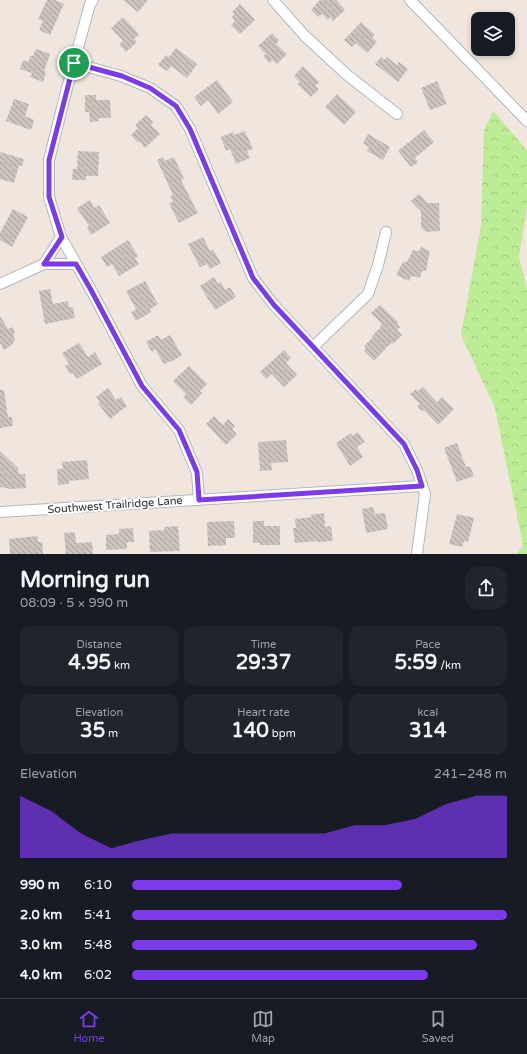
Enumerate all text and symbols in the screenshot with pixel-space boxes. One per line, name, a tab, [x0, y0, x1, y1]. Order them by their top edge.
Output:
map controls	[471, 12, 515, 56]
button: layers	[471, 12, 515, 56]
pin	[57, 46, 91, 80]
icon: arrive	[63, 52, 85, 74]
street label: Southwest Trailridge Lane	[47, 494, 183, 516]
text: Morning run	[20, 567, 150, 593]
button: share	[465, 567, 507, 609]
text: 08:09 · 5 × 990 m	[20, 595, 128, 611]
text: Distance	[77, 638, 122, 651]
text: Time	[251, 638, 276, 651]
text: Pace	[415, 638, 440, 651]
text: 4.95	[68, 651, 111, 675]
text: 29:37	[236, 651, 291, 675]
text: 5:59	[394, 651, 437, 675]
text: km	[111, 659, 130, 672]
text: /km	[437, 659, 461, 672]
text: Elevation	[75, 706, 123, 719]
text: Heart rate	[237, 706, 290, 719]
text: kcal	[417, 706, 438, 719]
text: 35	[80, 719, 105, 743]
text: 140	[231, 719, 269, 743]
text: 314	[409, 719, 447, 743]
text: m	[105, 727, 118, 740]
text: bpm	[269, 727, 296, 740]
text: Elevation	[20, 766, 77, 782]
text: 241–248 m	[434, 766, 507, 782]
text: 990 m	[20, 877, 60, 893]
text: 6:10	[84, 877, 112, 893]
text: 2.0 km	[20, 907, 62, 923]
text: 5:41	[84, 907, 112, 923]
text: 3.0 km	[20, 937, 62, 953]
text: 5:48	[84, 937, 112, 953]
text: 4.0 km	[20, 967, 62, 983]
text: 6:02	[84, 967, 112, 983]
tab: Home	[73, 1008, 105, 1045]
tab: Map	[251, 1008, 275, 1045]
tab: Saved	[422, 1008, 454, 1045]

